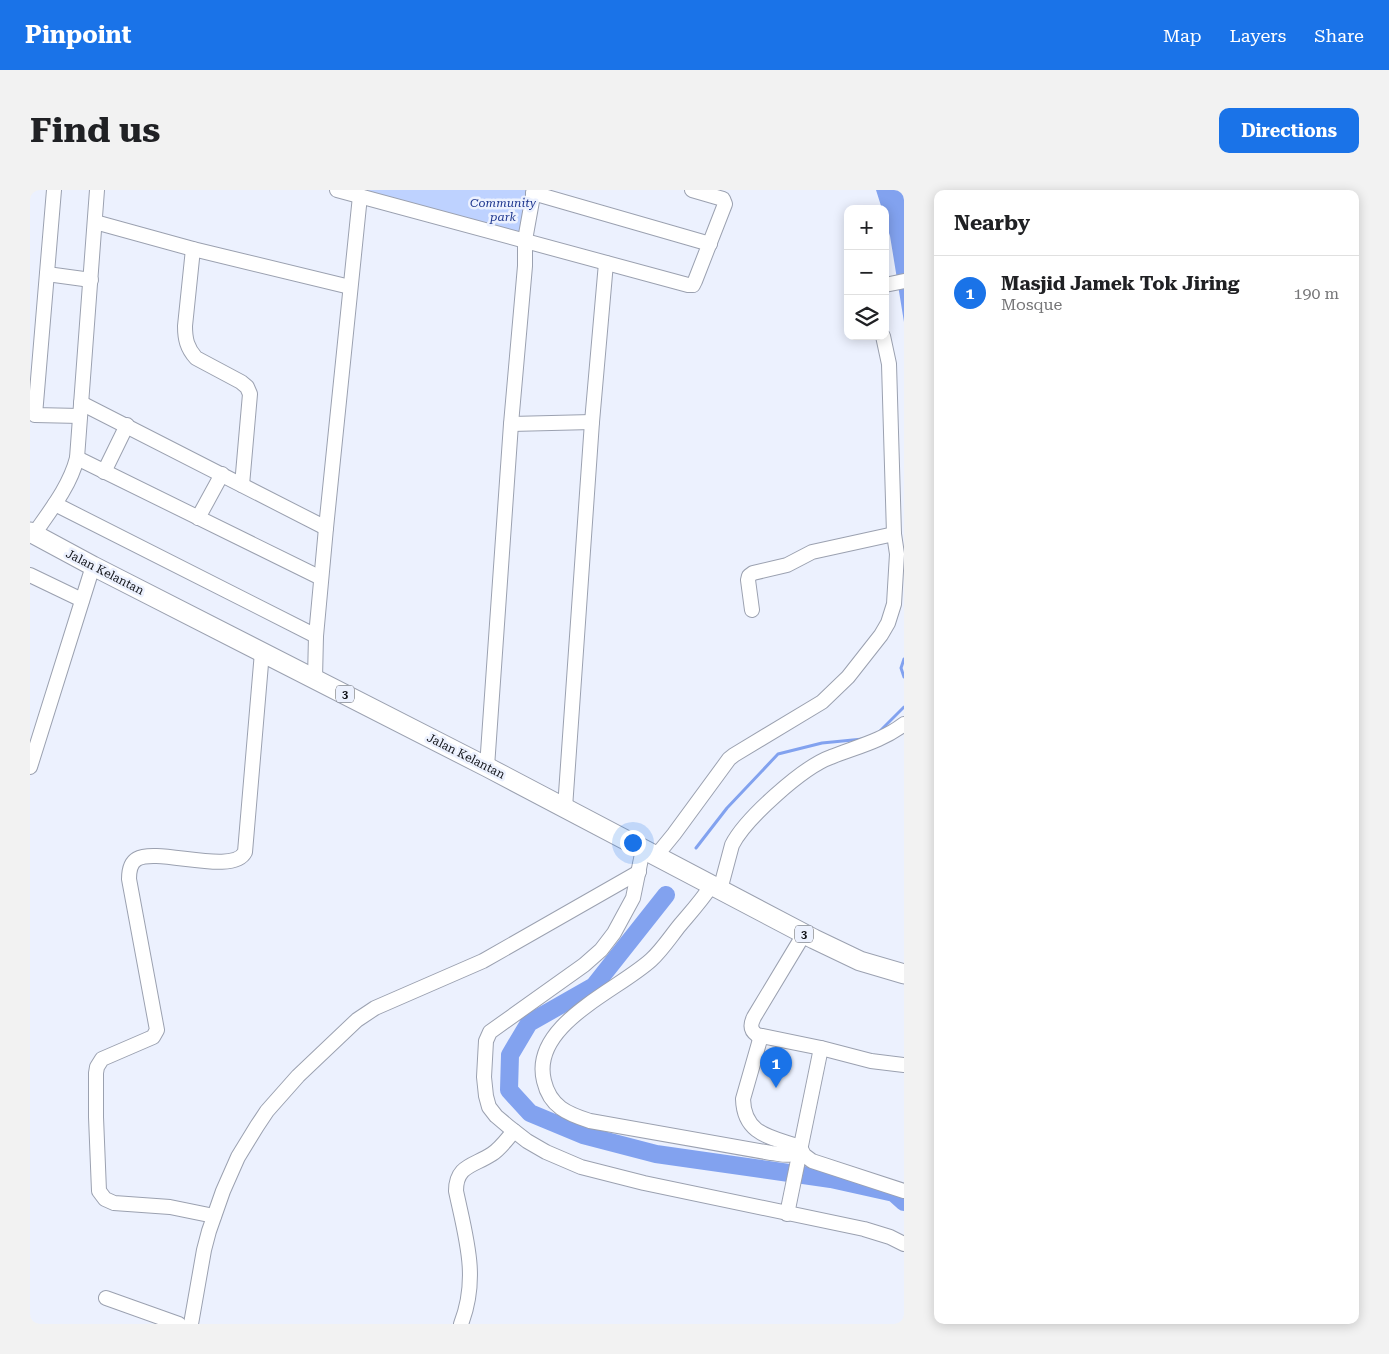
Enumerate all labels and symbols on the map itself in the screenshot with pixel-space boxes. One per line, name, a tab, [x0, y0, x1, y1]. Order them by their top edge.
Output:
park label: Community park	[470, 196, 537, 224]
street label: Jalan Kelantan	[64, 546, 147, 598]
road number: 3	[336, 686, 354, 702]
street label: Jalan Kelantan	[425, 730, 508, 782]
your location	[620, 830, 646, 856]
road number: 3	[795, 926, 813, 942]
pin: 1	[760, 1047, 792, 1088]

